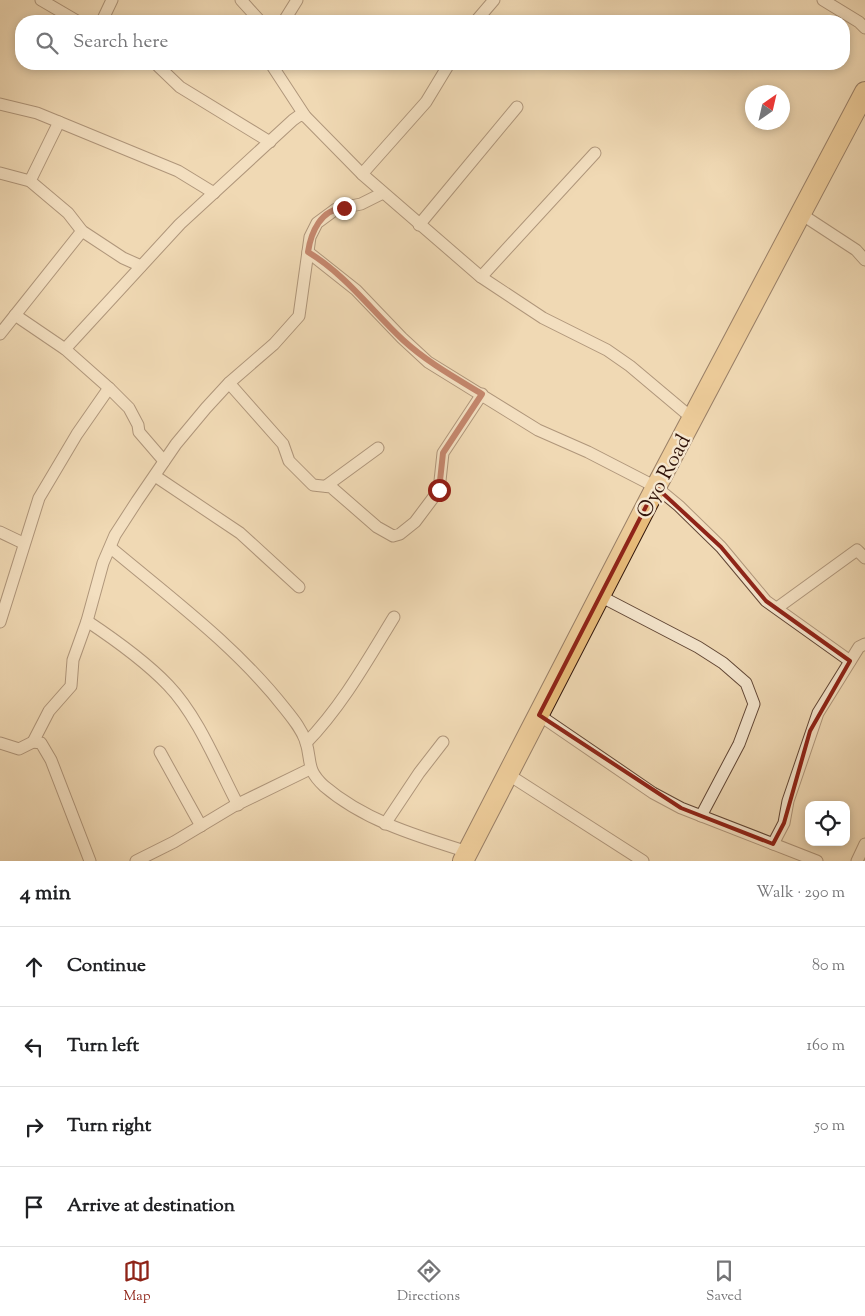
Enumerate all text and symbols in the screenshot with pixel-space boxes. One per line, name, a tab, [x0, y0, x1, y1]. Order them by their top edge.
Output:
search box	[15, 15, 850, 70]
icon: search	[33, 29, 61, 57]
text: Search here	[73, 29, 168, 56]
north arrow	[745, 85, 790, 130]
route end	[333, 197, 356, 220]
street label: Oyo Road	[630, 430, 699, 524]
route start	[428, 479, 451, 502]
map controls	[805, 801, 850, 846]
button: locate	[805, 801, 850, 846]
text: 4 min	[20, 879, 71, 909]
text: Walk · 290 m	[756, 882, 845, 905]
icon: ahead	[20, 953, 48, 981]
text: Continue	[67, 953, 146, 980]
text: 80 m	[812, 955, 845, 978]
icon: left	[20, 1033, 48, 1061]
text: Turn left	[67, 1033, 139, 1060]
text: 160 m	[807, 1035, 845, 1058]
icon: right	[20, 1113, 48, 1141]
text: Turn right	[67, 1113, 151, 1140]
text: 50 m	[814, 1115, 845, 1138]
icon: arrive	[20, 1193, 48, 1221]
text: Arrive at destination	[67, 1193, 235, 1220]
tab: Map	[123, 1257, 151, 1307]
tab: Directions	[397, 1257, 460, 1307]
tab: Saved	[706, 1257, 742, 1307]

